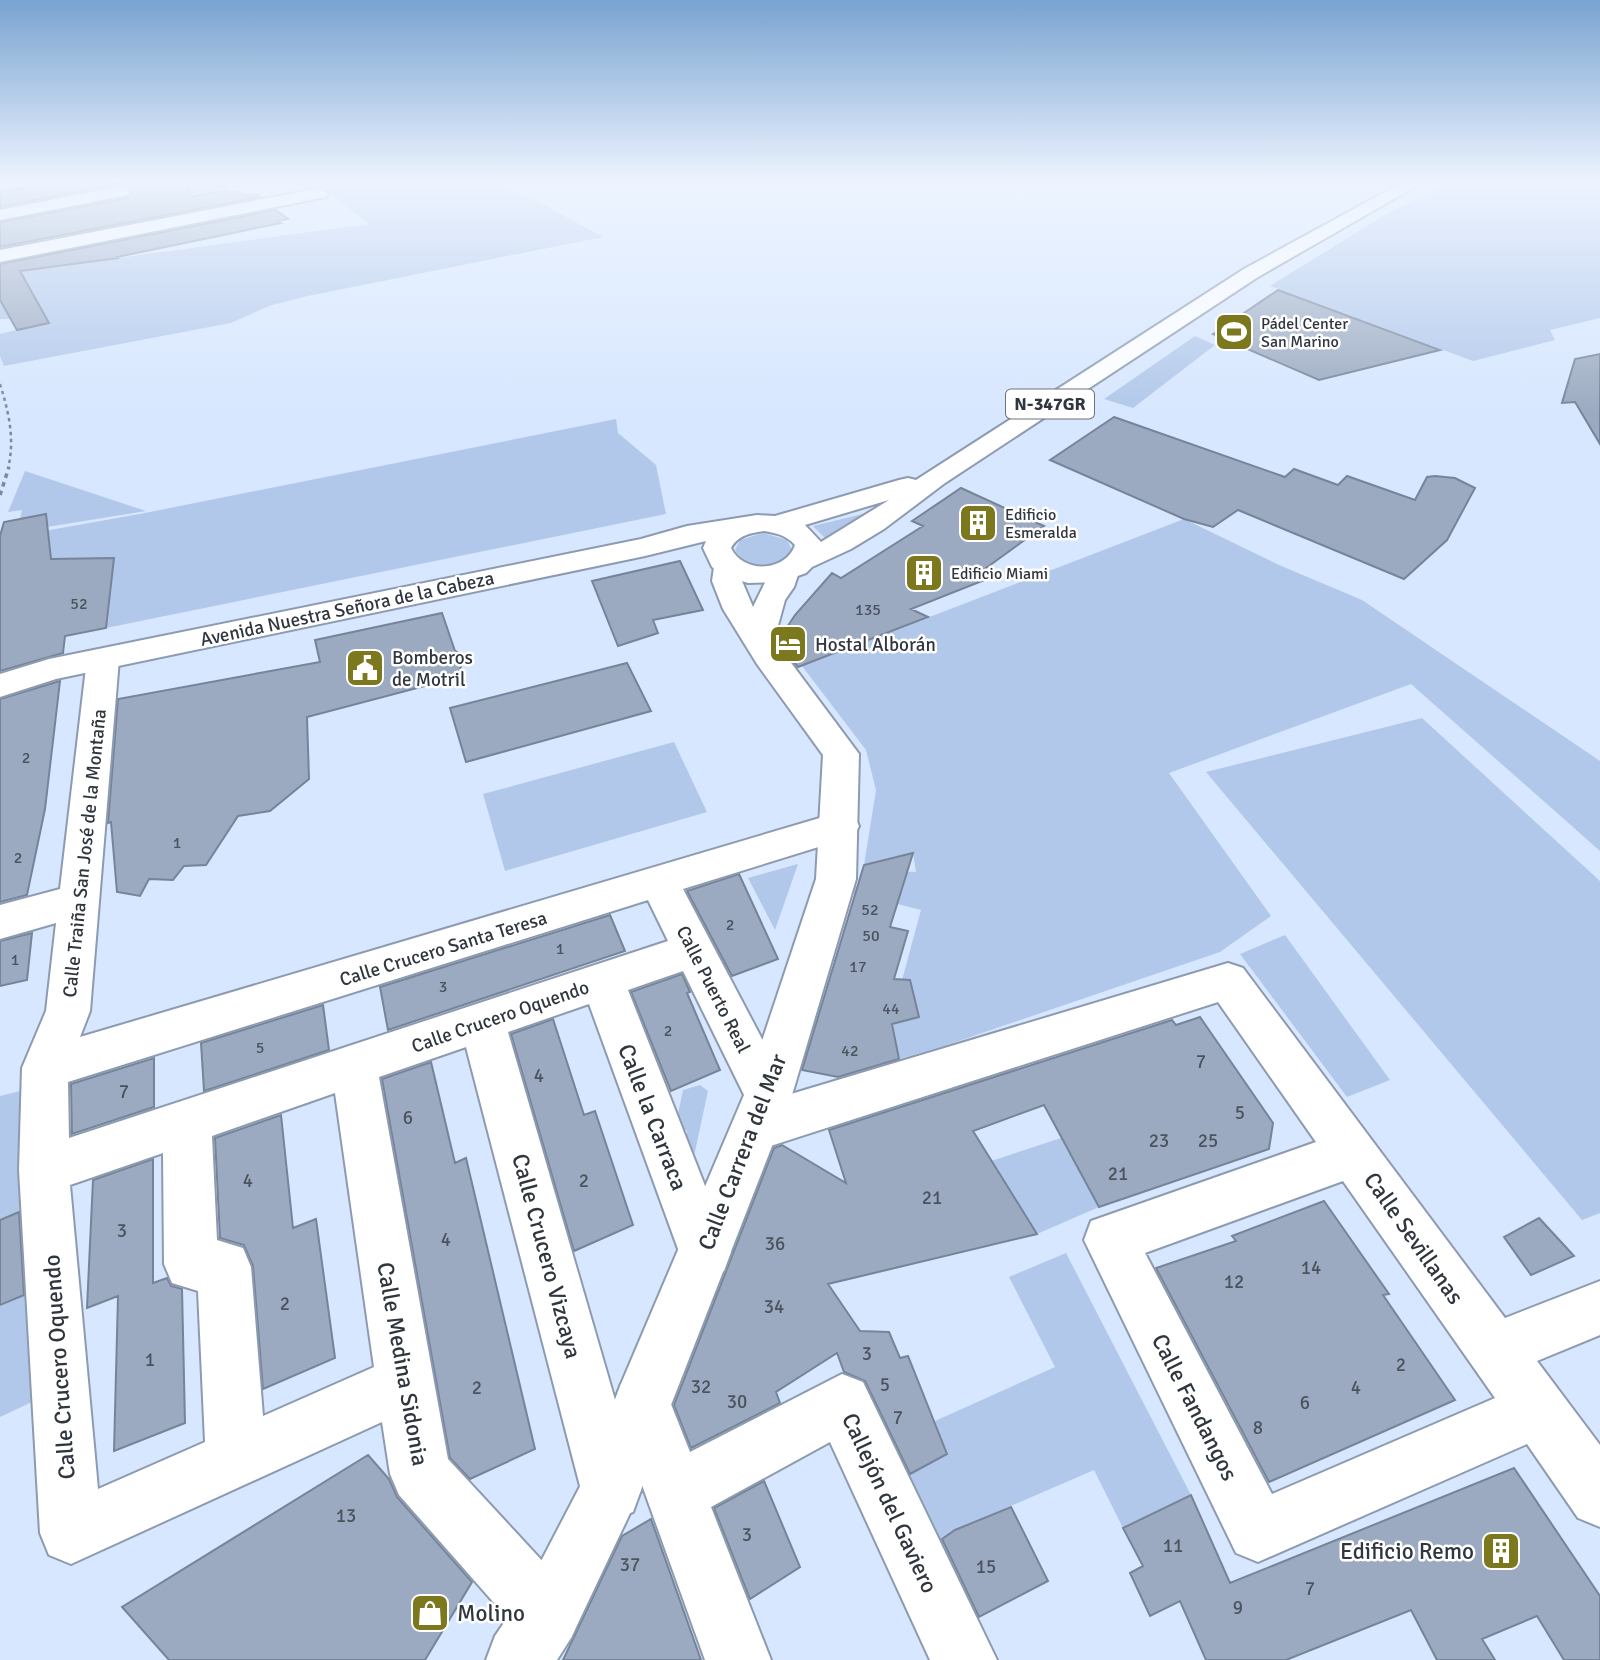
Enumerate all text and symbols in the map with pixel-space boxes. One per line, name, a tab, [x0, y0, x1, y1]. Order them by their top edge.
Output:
sports icon: Pádel Center San Marino	[1213, 311, 1255, 353]
place label: Pádel Center San Marino	[1261, 314, 1348, 352]
road number: N-347GR	[1006, 390, 1094, 418]
building icon: Edificio Esmeralda	[957, 502, 999, 544]
place label: Edificio Esmeralda	[1005, 505, 1077, 543]
building icon: Edificio Miami	[903, 552, 945, 594]
place label: Edificio Miami	[951, 564, 1048, 584]
street label: Avenida Nuestra Señora de la Cabeza	[198, 566, 496, 652]
house number: 52	[70, 594, 88, 614]
house number: 135	[855, 600, 881, 620]
hotel icon: Hostal Alborán	[767, 623, 809, 665]
place label: Hostal Alborán	[815, 633, 936, 657]
place label: Bomberos de Motril	[392, 646, 473, 692]
public building icon: Bomberos de Motril	[344, 647, 386, 689]
street label: Calle Traiña San José de la Montaña	[58, 708, 112, 999]
house number: 2	[22, 748, 30, 768]
house number: 1	[173, 833, 181, 853]
house number: 2	[14, 848, 22, 868]
house number: 52	[861, 900, 879, 920]
street label: Calle Crucero Santa Teresa	[337, 906, 550, 992]
house number: 2	[726, 915, 734, 935]
street label: Calle Puerto Real	[671, 922, 755, 1057]
house number: 50	[862, 926, 880, 946]
house number: 1	[556, 939, 564, 959]
house number: 1	[11, 950, 19, 970]
house number: 17	[849, 957, 867, 977]
street label: Calle Crucero Oquendo	[408, 975, 592, 1059]
house number: 3	[439, 977, 447, 997]
house number: 44	[882, 999, 900, 1019]
house number: 2	[664, 1021, 672, 1041]
house number: 5	[256, 1038, 264, 1058]
street label: Calle la Carraca	[611, 1040, 694, 1195]
house number: 42	[841, 1041, 859, 1061]
street label: Calle Carrera del Mar	[692, 1050, 793, 1254]
house number: 7	[1196, 1050, 1206, 1074]
house number: 4	[534, 1064, 544, 1088]
house number: 7	[119, 1080, 129, 1104]
house number: 5	[1235, 1101, 1245, 1125]
house number: 6	[403, 1106, 413, 1130]
house number: 23	[1149, 1129, 1169, 1153]
house number: 25	[1198, 1129, 1218, 1153]
street label: Calle Crucero Vizcaya	[505, 1151, 588, 1362]
house number: 21	[1108, 1162, 1128, 1186]
street label: Calle Sevillanas	[1357, 1167, 1470, 1310]
house number: 4	[243, 1169, 253, 1193]
house number: 2	[579, 1169, 589, 1193]
house number: 21	[922, 1186, 942, 1210]
house number: 3	[117, 1219, 127, 1243]
house number: 4	[441, 1228, 451, 1252]
house number: 36	[765, 1232, 785, 1256]
street label: Calle Crucero Oquendo	[37, 1254, 82, 1480]
house number: 14	[1301, 1256, 1321, 1280]
street label: Calle Medina Sidonia	[370, 1260, 435, 1468]
house number: 12	[1224, 1270, 1244, 1294]
house number: 2	[280, 1292, 290, 1316]
house number: 34	[764, 1295, 784, 1319]
street label: Calle Fandangos	[1145, 1329, 1244, 1486]
house number: 3	[862, 1342, 872, 1366]
house number: 1	[145, 1348, 155, 1372]
house number: 2	[1396, 1353, 1406, 1377]
house number: 5	[880, 1373, 890, 1397]
house number: 32	[691, 1375, 711, 1399]
house number: 2	[472, 1376, 482, 1400]
house number: 4	[1351, 1376, 1361, 1400]
house number: 30	[727, 1390, 747, 1414]
house number: 6	[1300, 1391, 1310, 1415]
house number: 7	[893, 1406, 903, 1430]
street label: Callejón del Gaviero	[835, 1409, 944, 1598]
house number: 8	[1253, 1416, 1263, 1440]
house number: 13	[336, 1504, 356, 1528]
house number: 3	[742, 1523, 752, 1547]
building icon: Edificio Remo	[1480, 1530, 1522, 1572]
house number: 11	[1163, 1534, 1183, 1558]
place label: Edificio Remo	[1340, 1537, 1474, 1566]
house number: 37	[620, 1553, 640, 1577]
house number: 15	[976, 1555, 996, 1579]
house number: 7	[1305, 1577, 1315, 1601]
shop icon: Molino	[409, 1592, 451, 1634]
house number: 9	[1233, 1596, 1243, 1620]
place label: Molino	[457, 1599, 525, 1628]

